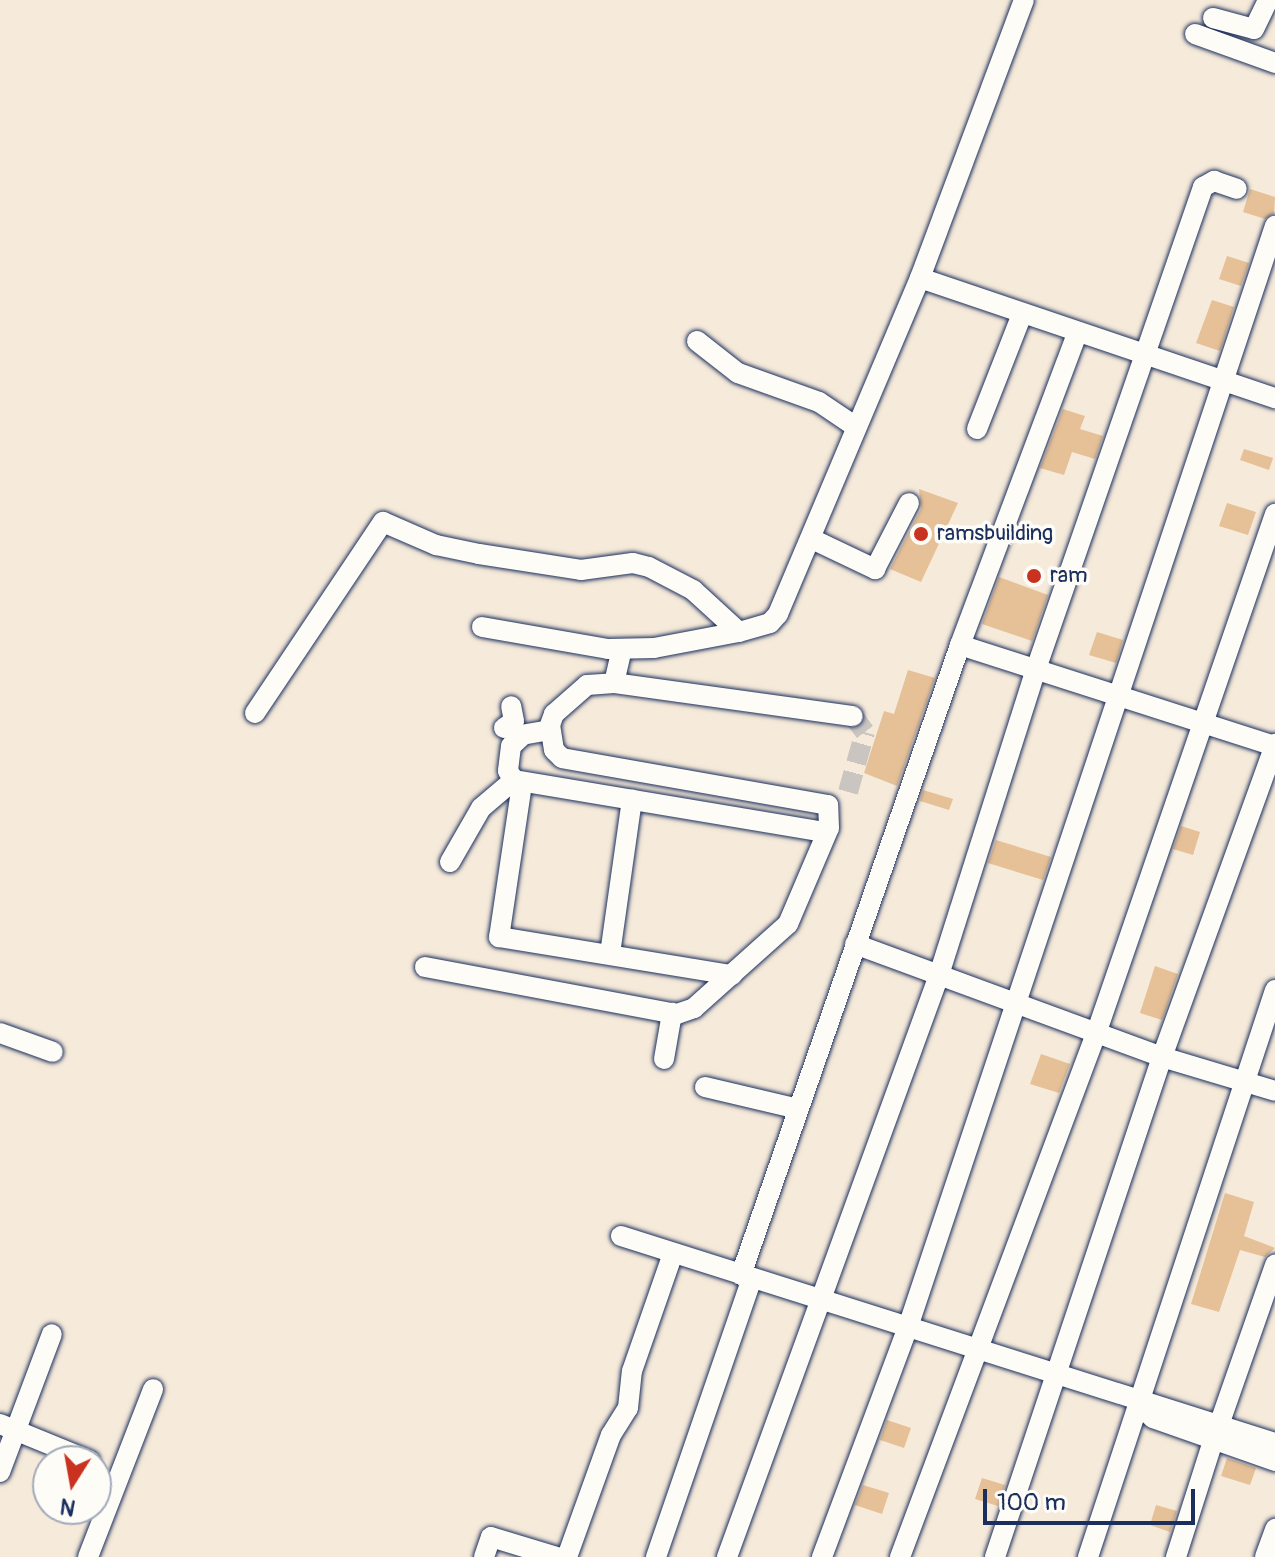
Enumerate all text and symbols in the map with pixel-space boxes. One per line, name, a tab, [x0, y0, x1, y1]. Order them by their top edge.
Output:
place label: ramsbuilding	[937, 521, 1053, 547]
marker: ramsbuilding	[912, 525, 930, 543]
place label: ram	[1050, 563, 1088, 589]
marker: ram	[1025, 567, 1043, 585]
north arrow	[32, 1445, 112, 1525]
scale bar	[987, 1473, 1199, 1523]
text: 100 m	[997, 1488, 1066, 1517]
text: N	[58, 1491, 78, 1522]

